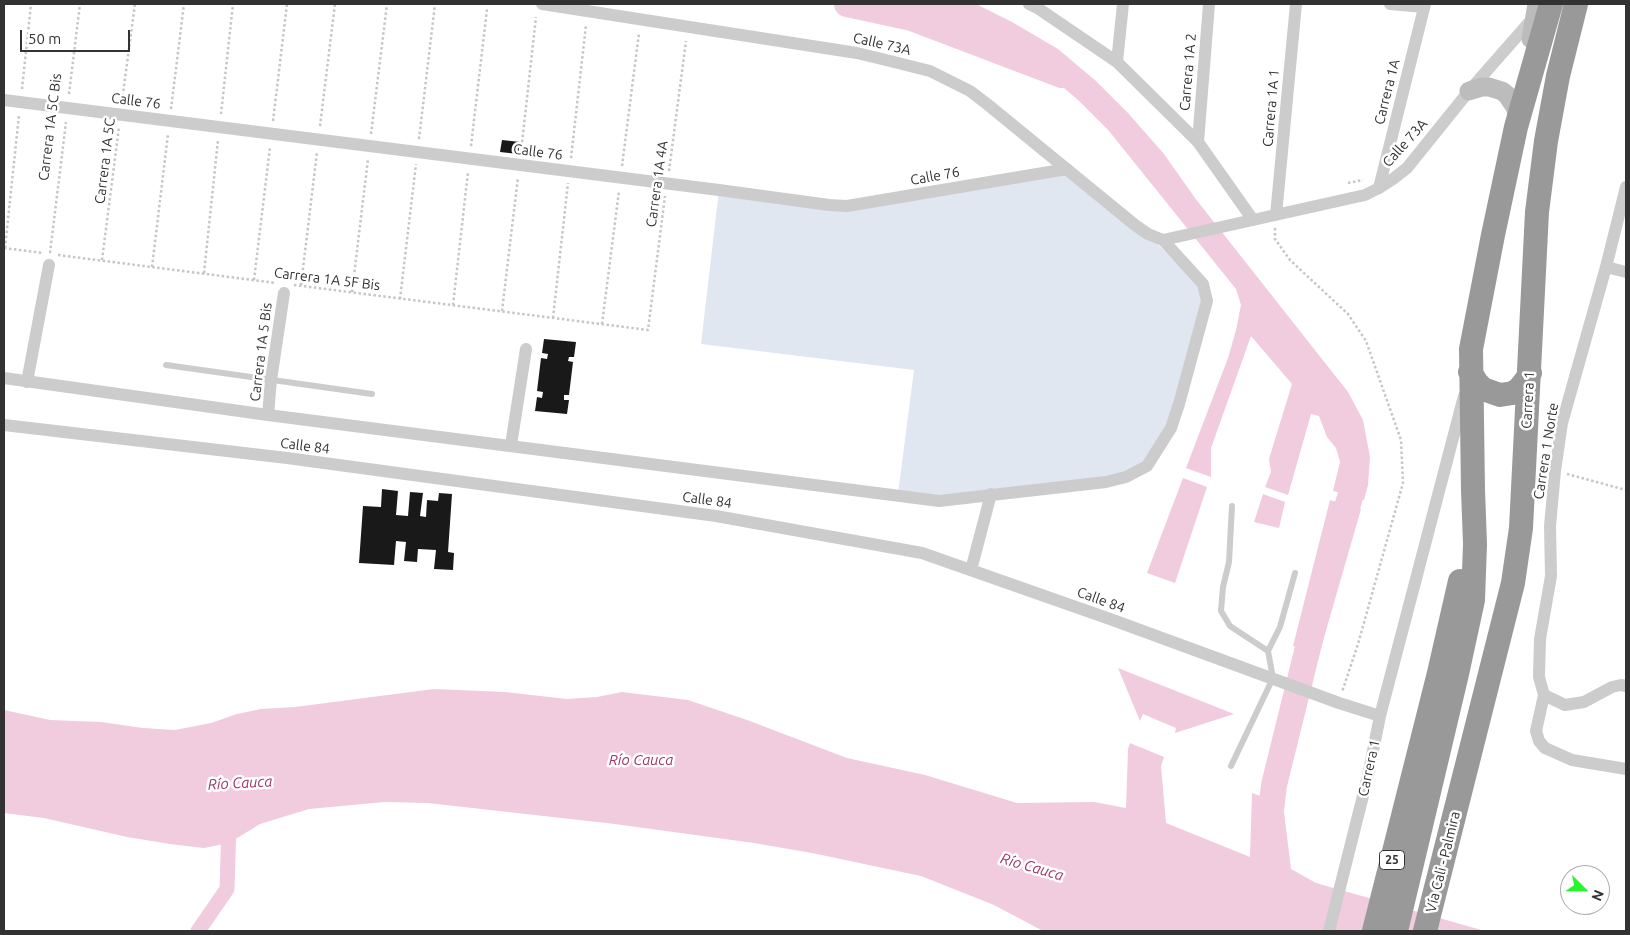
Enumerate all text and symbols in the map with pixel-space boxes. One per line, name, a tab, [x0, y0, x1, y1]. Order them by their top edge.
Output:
scale bar	[22, 20, 132, 52]
street label: Calle 73A	[851, 29, 913, 59]
text: 50 m	[28, 30, 61, 47]
street label: Carrera 1A 2	[1176, 32, 1200, 112]
street label: Carrera 1A	[1371, 58, 1403, 126]
street label: Carrera 1A 1	[1259, 68, 1283, 148]
street label: Carrera 1A 5C Bis	[35, 72, 65, 182]
street label: Calle 76	[110, 90, 162, 112]
street label: Calle 73A	[1379, 115, 1431, 171]
street label: Carrera 1A 5C	[91, 117, 119, 205]
street label: Carrera 1A 4A	[643, 140, 671, 228]
street label: Calle 76	[512, 141, 564, 163]
street label: Calle 76	[909, 163, 961, 189]
street label: Carrera 1A 5F Bis	[273, 264, 381, 294]
street label: Carrera 1A 5 Bis	[247, 302, 275, 402]
street label: Carrera 1	[1518, 371, 1538, 429]
street label: Carrera 1 Norte	[1530, 401, 1562, 501]
street label: Calle 84	[279, 435, 331, 457]
street label: Calle 84	[681, 488, 733, 512]
street label: Calle 84	[1075, 584, 1127, 616]
street label: Carrera 1	[1355, 738, 1383, 798]
water label: Río Cauca	[609, 751, 673, 769]
water label: Río Cauca	[207, 772, 273, 794]
street label: Vía Cali - Palmira	[1422, 810, 1464, 914]
water label: Río Cauca	[998, 849, 1066, 885]
road number: 25	[1380, 850, 1404, 870]
north arrow	[1560, 865, 1610, 915]
text: N	[1588, 888, 1607, 903]

